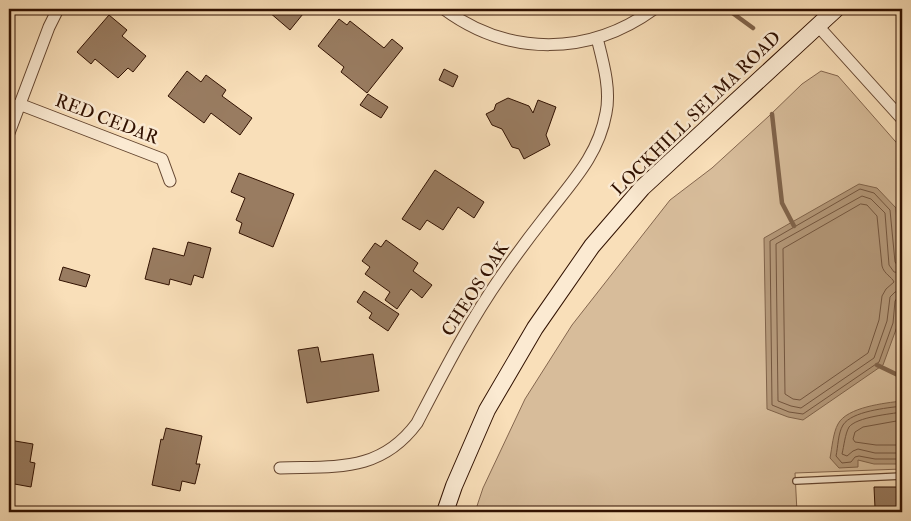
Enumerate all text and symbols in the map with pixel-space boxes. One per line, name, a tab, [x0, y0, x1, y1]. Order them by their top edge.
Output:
street label: LOCKHILL SELMA ROAD	[607, 26, 786, 200]
street label: RED CEDAR	[52, 89, 163, 150]
street label: CHEOS OAK	[436, 237, 515, 341]

